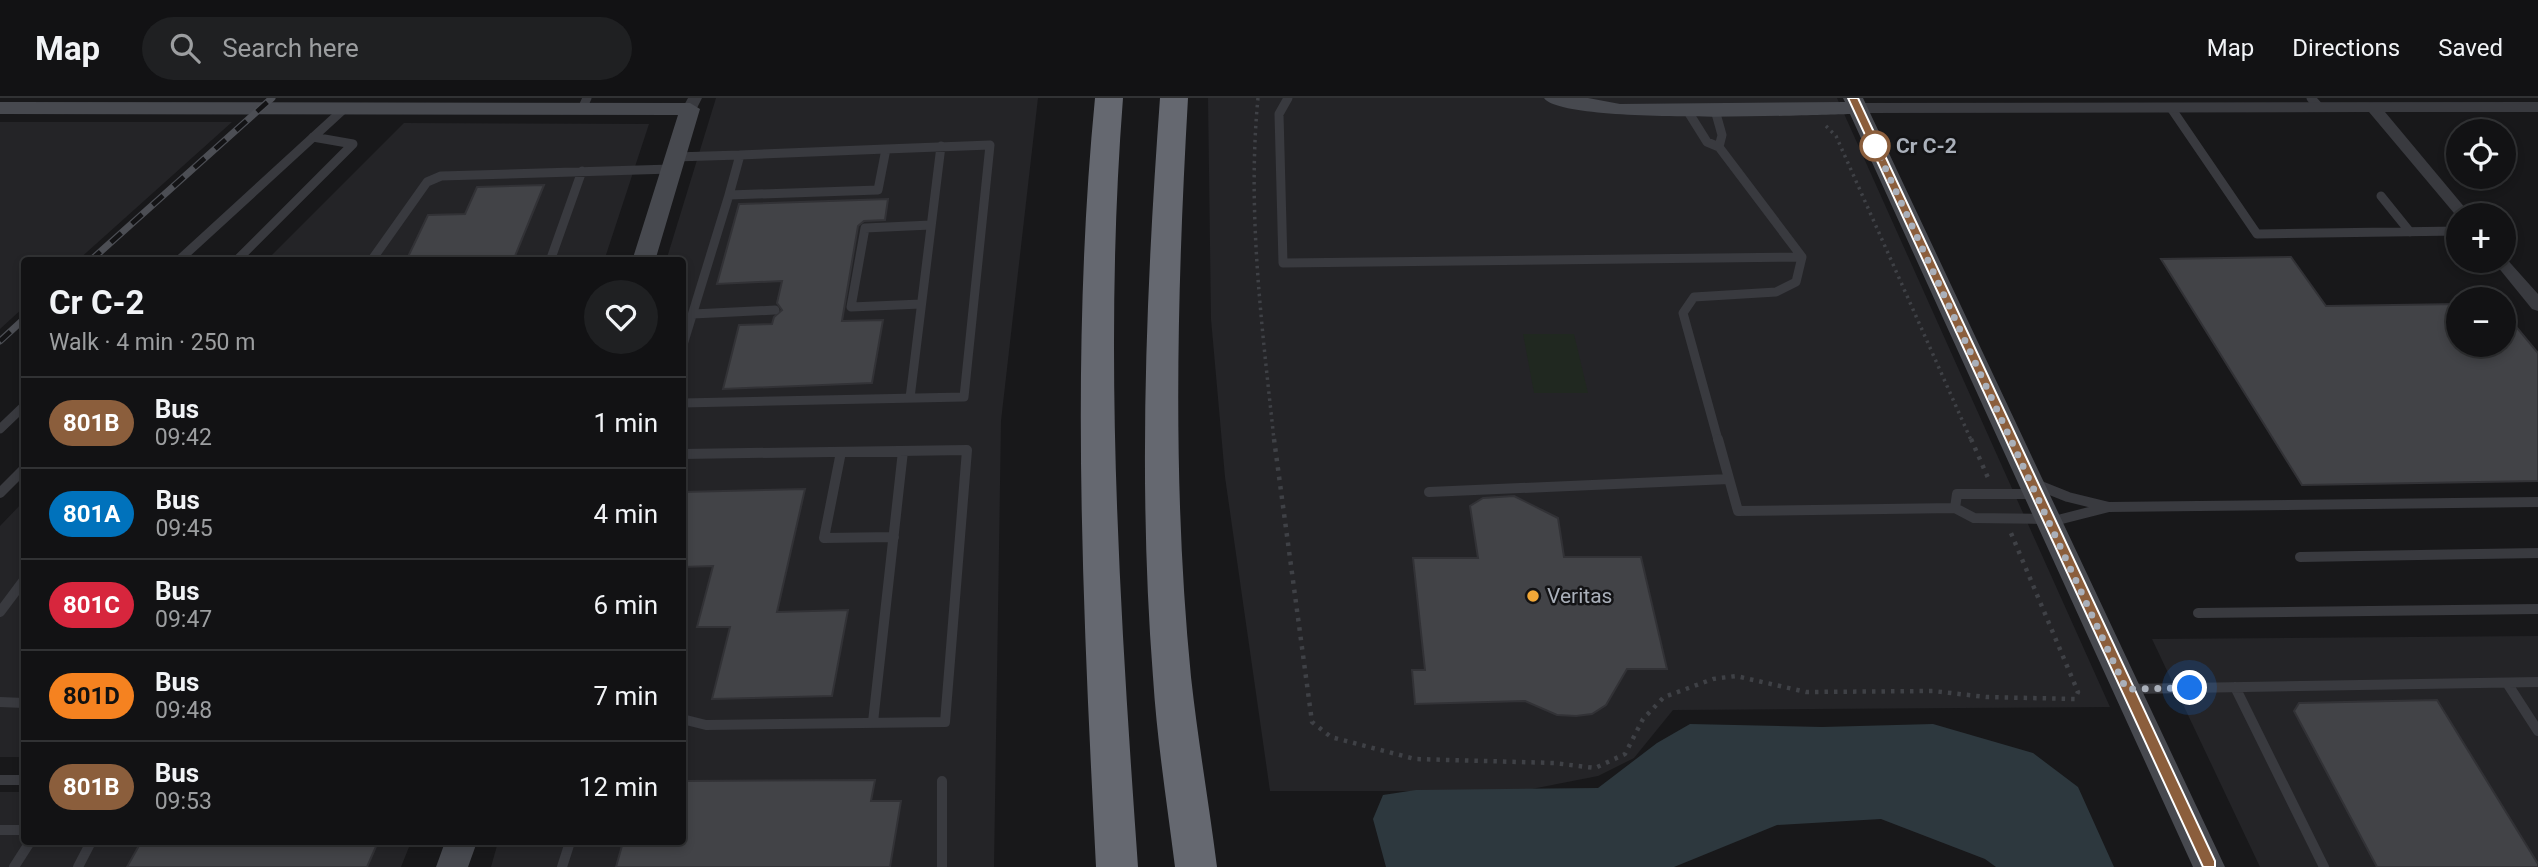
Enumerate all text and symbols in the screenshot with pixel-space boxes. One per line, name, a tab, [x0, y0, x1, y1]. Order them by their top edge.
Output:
search box	[142, 17, 632, 80]
text: Map	[35, 29, 100, 68]
icon: search	[166, 29, 204, 67]
text: Search here	[222, 33, 359, 63]
text: Map	[2207, 34, 2254, 62]
text: Directions	[2292, 34, 2400, 62]
text: Saved	[2438, 34, 2503, 62]
map controls	[2446, 119, 2516, 357]
button: locate	[2446, 119, 2516, 189]
marker: Cr C-2	[1860, 131, 1890, 161]
place label: Cr C-2	[1896, 134, 1957, 158]
button: +	[2446, 203, 2516, 273]
button: heart	[584, 280, 658, 354]
text: Cr C-2	[49, 283, 144, 322]
button: −	[2446, 287, 2516, 357]
text: Walk · 4 min · 250 m	[49, 329, 255, 356]
text: Bus	[155, 394, 199, 424]
text: 1 min	[593, 408, 658, 438]
text: 801B	[63, 409, 120, 437]
text: 09:42	[155, 424, 212, 451]
text: Bus	[155, 485, 200, 515]
text: 4 min	[593, 499, 658, 529]
text: 801A	[63, 500, 120, 528]
text: 09:45	[155, 515, 213, 542]
text: Bus	[155, 576, 200, 606]
place label: Veritas	[1547, 584, 1612, 608]
marker: Veritas	[1525, 588, 1541, 604]
text: 6 min	[593, 590, 658, 620]
text: 801C	[63, 591, 120, 619]
text: 09:47	[155, 606, 212, 633]
text: Bus	[155, 667, 199, 697]
your location	[2172, 670, 2207, 705]
text: 7 min	[593, 681, 658, 711]
text: 801D	[63, 682, 120, 710]
text: 09:48	[155, 697, 212, 724]
text: Bus	[155, 758, 199, 788]
text: 12 min	[579, 772, 658, 802]
text: 801B	[63, 773, 120, 801]
text: 09:53	[155, 788, 212, 815]

